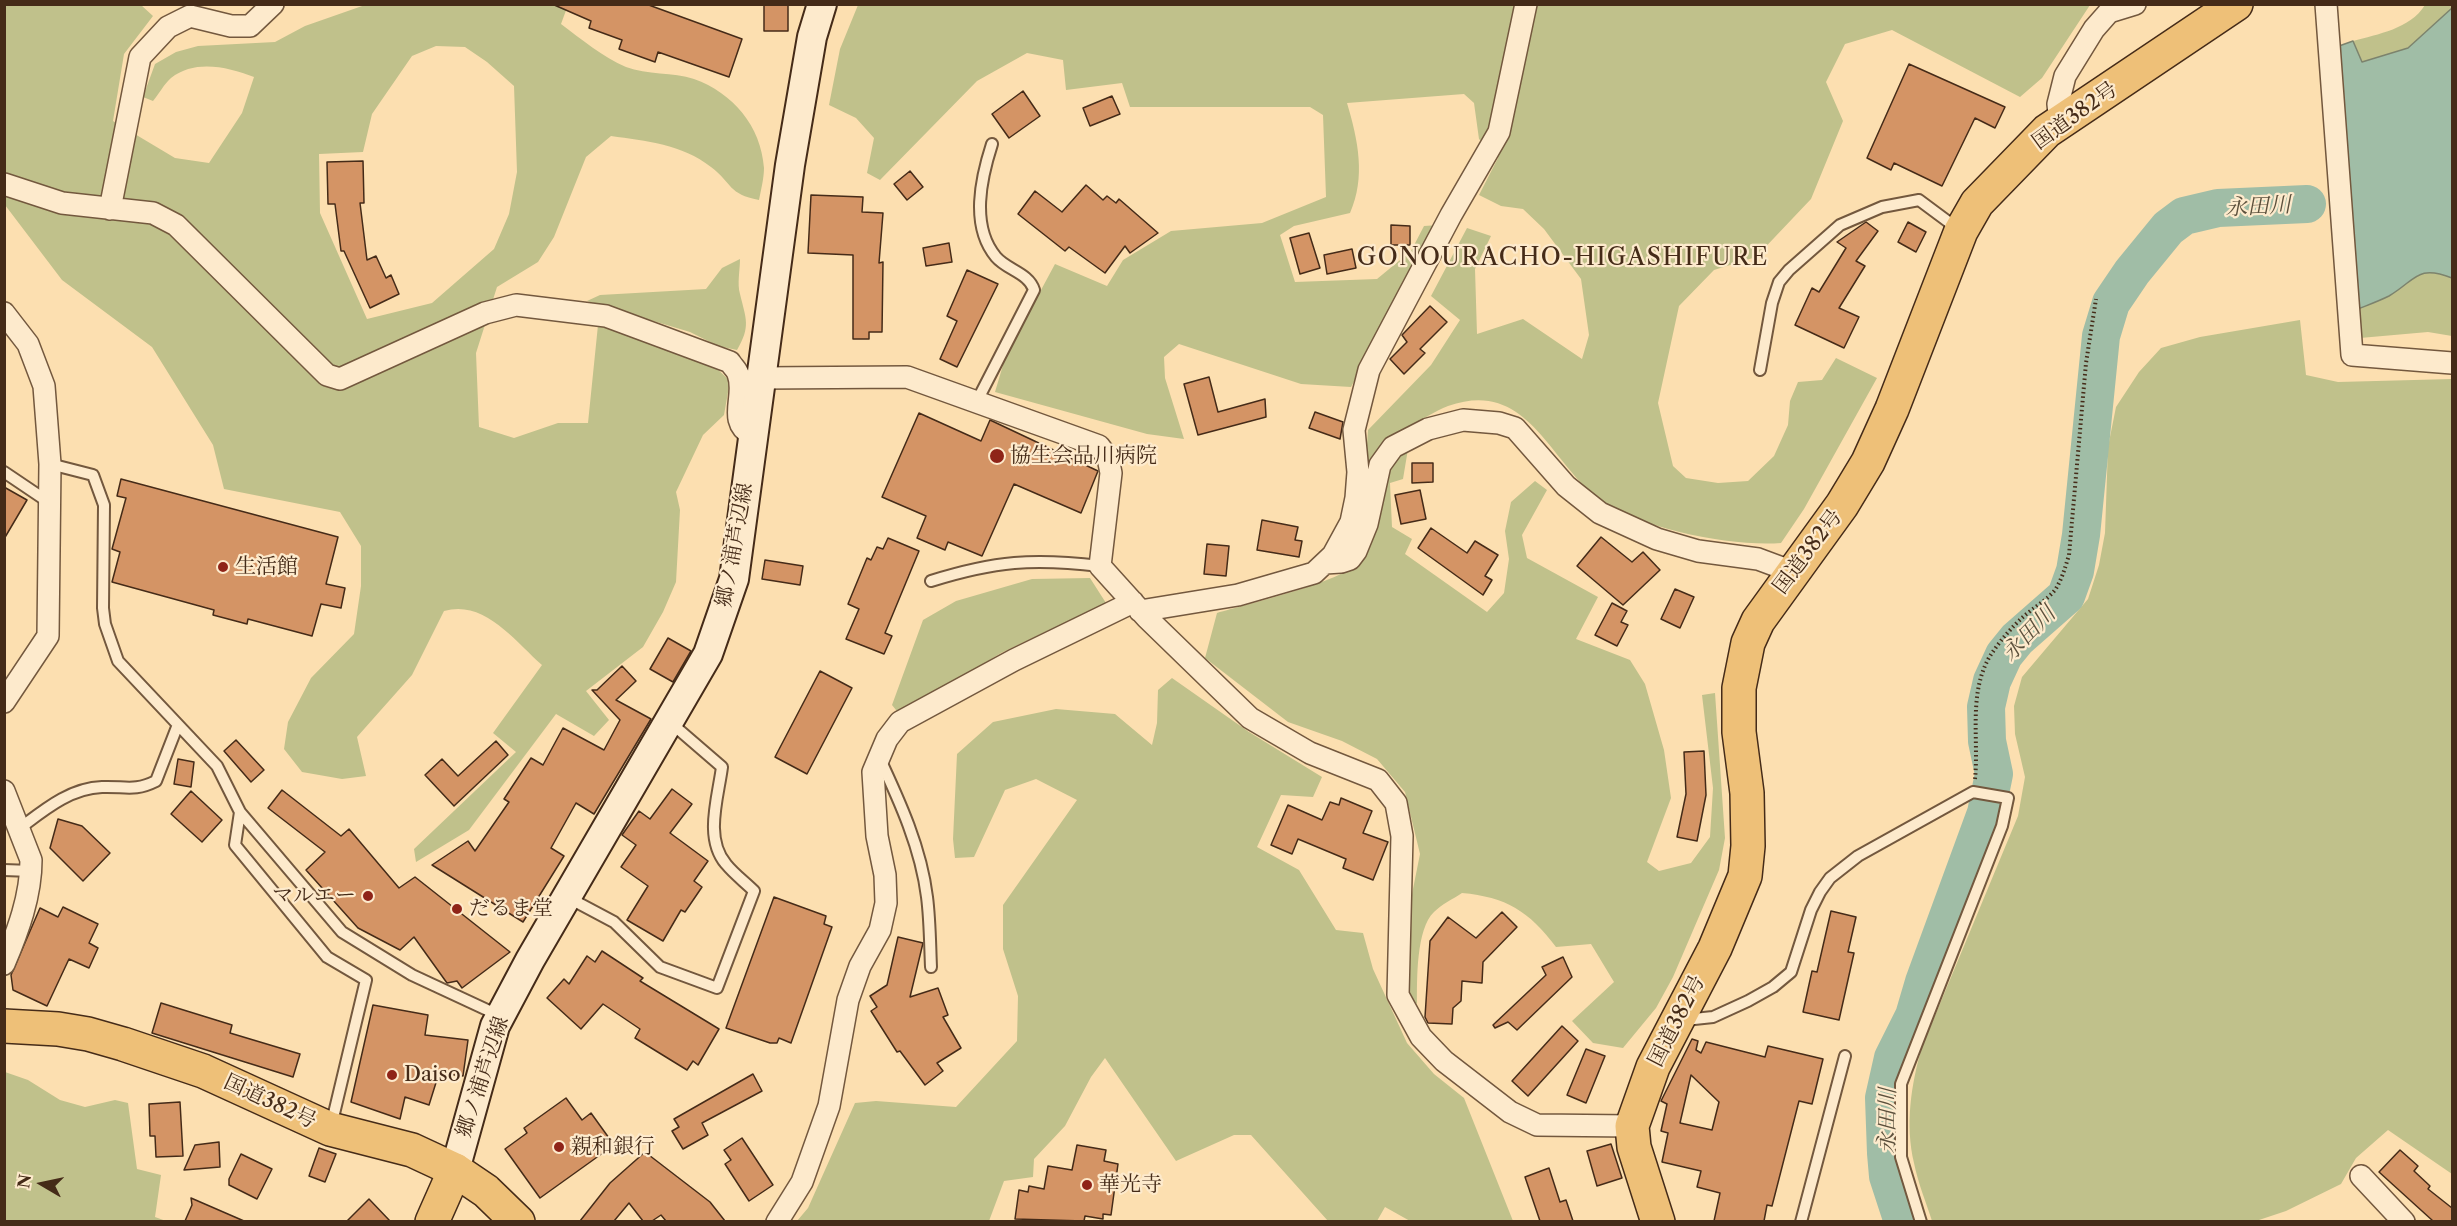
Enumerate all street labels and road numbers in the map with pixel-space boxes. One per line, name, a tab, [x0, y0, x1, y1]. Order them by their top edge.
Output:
street label: 国道382号	[2028, 77, 2122, 155]
street label: 郷ノ浦芦辺線	[712, 481, 758, 609]
street label: 国道382号	[1768, 505, 1848, 599]
street label: 国道382号	[1643, 971, 1711, 1071]
street label: 郷ノ浦芦辺線	[452, 1013, 514, 1141]
street label: 国道382号	[220, 1070, 320, 1134]

